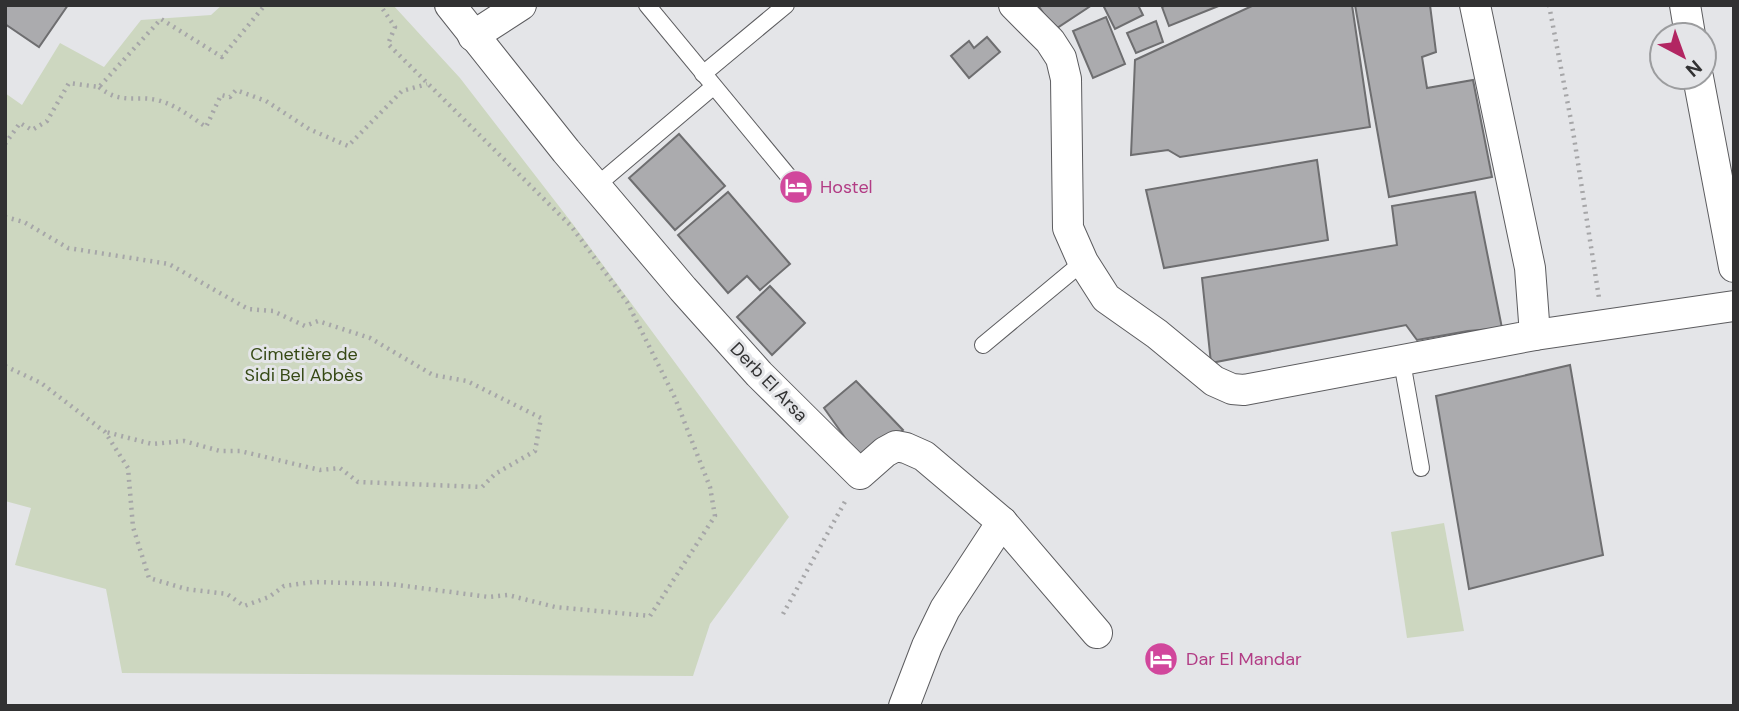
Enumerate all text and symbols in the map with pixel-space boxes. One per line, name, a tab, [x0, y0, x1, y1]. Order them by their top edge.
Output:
north arrow	[1648, 21, 1718, 91]
text: N	[1680, 54, 1707, 82]
hotel icon: Hostel	[777, 168, 815, 206]
place label: Hostel	[820, 175, 873, 199]
street label: Derb El Arsa	[725, 337, 813, 427]
park label: Cimetière de Sidi Bel Abbès	[245, 342, 363, 387]
hotel icon: Dar El Mandar	[1142, 640, 1180, 678]
place label: Dar El Mandar	[1186, 647, 1302, 671]

